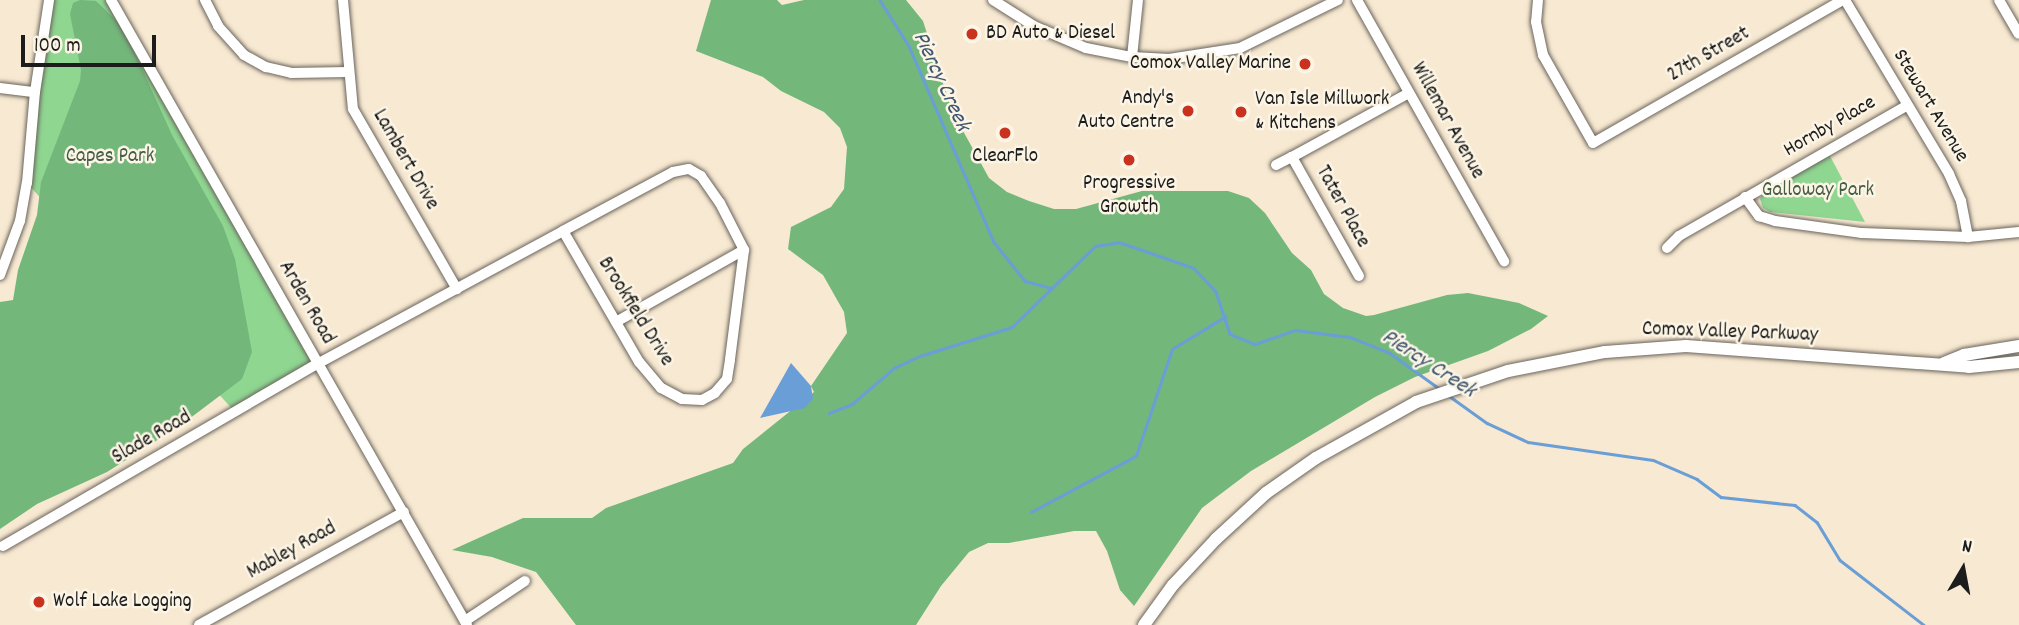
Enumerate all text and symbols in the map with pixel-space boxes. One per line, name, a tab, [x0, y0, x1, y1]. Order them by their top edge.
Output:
scale bar	[24, 21, 159, 65]
place label: BD Auto & Diesel	[986, 21, 1115, 47]
street label: 27th Street	[1664, 21, 1754, 89]
marker: BD Auto & Diesel	[964, 26, 980, 42]
water label: Piercy Creek	[905, 28, 975, 136]
text: 100 m	[34, 32, 81, 62]
street label: Stewart Avenue	[1886, 45, 1974, 167]
place label: Comox Valley Marine	[1130, 51, 1291, 77]
marker: Comox Valley Marine	[1297, 56, 1313, 72]
street label: Willemar Avenue	[1405, 58, 1489, 184]
place label: Andy's Auto Centre	[1077, 86, 1174, 136]
place label: Van Isle Millwork & Kitchens	[1255, 87, 1389, 137]
street label: Hornby Place	[1780, 91, 1880, 163]
marker: Andy's Auto Centre	[1180, 103, 1196, 119]
marker: Van Isle Millwork & Kitchens	[1233, 104, 1249, 120]
street label: Lambert Drive	[366, 105, 444, 215]
marker: ClearFlo	[997, 125, 1013, 141]
park label: Capes Park	[66, 144, 154, 170]
place label: ClearFlo	[972, 144, 1038, 170]
marker: Progressive Growth	[1121, 152, 1137, 168]
street label: Tater Place	[1309, 162, 1375, 252]
place label: Progressive Growth	[1083, 171, 1175, 221]
park label: Galloway Park	[1762, 178, 1874, 204]
street label: Brookfield Drive	[591, 253, 679, 371]
street label: Arden Road	[272, 257, 340, 349]
street label: Comox Valley Parkway	[1641, 317, 1819, 349]
water label: Piercy Creek	[1376, 324, 1480, 406]
street label: Slade Road	[108, 405, 196, 471]
street label: Mabley Road	[243, 516, 341, 586]
north arrow	[1928, 534, 1998, 604]
text: N	[1960, 534, 1974, 562]
place label: Wolf Lake Logging	[53, 589, 192, 615]
marker: Wolf Lake Logging	[31, 594, 47, 610]

